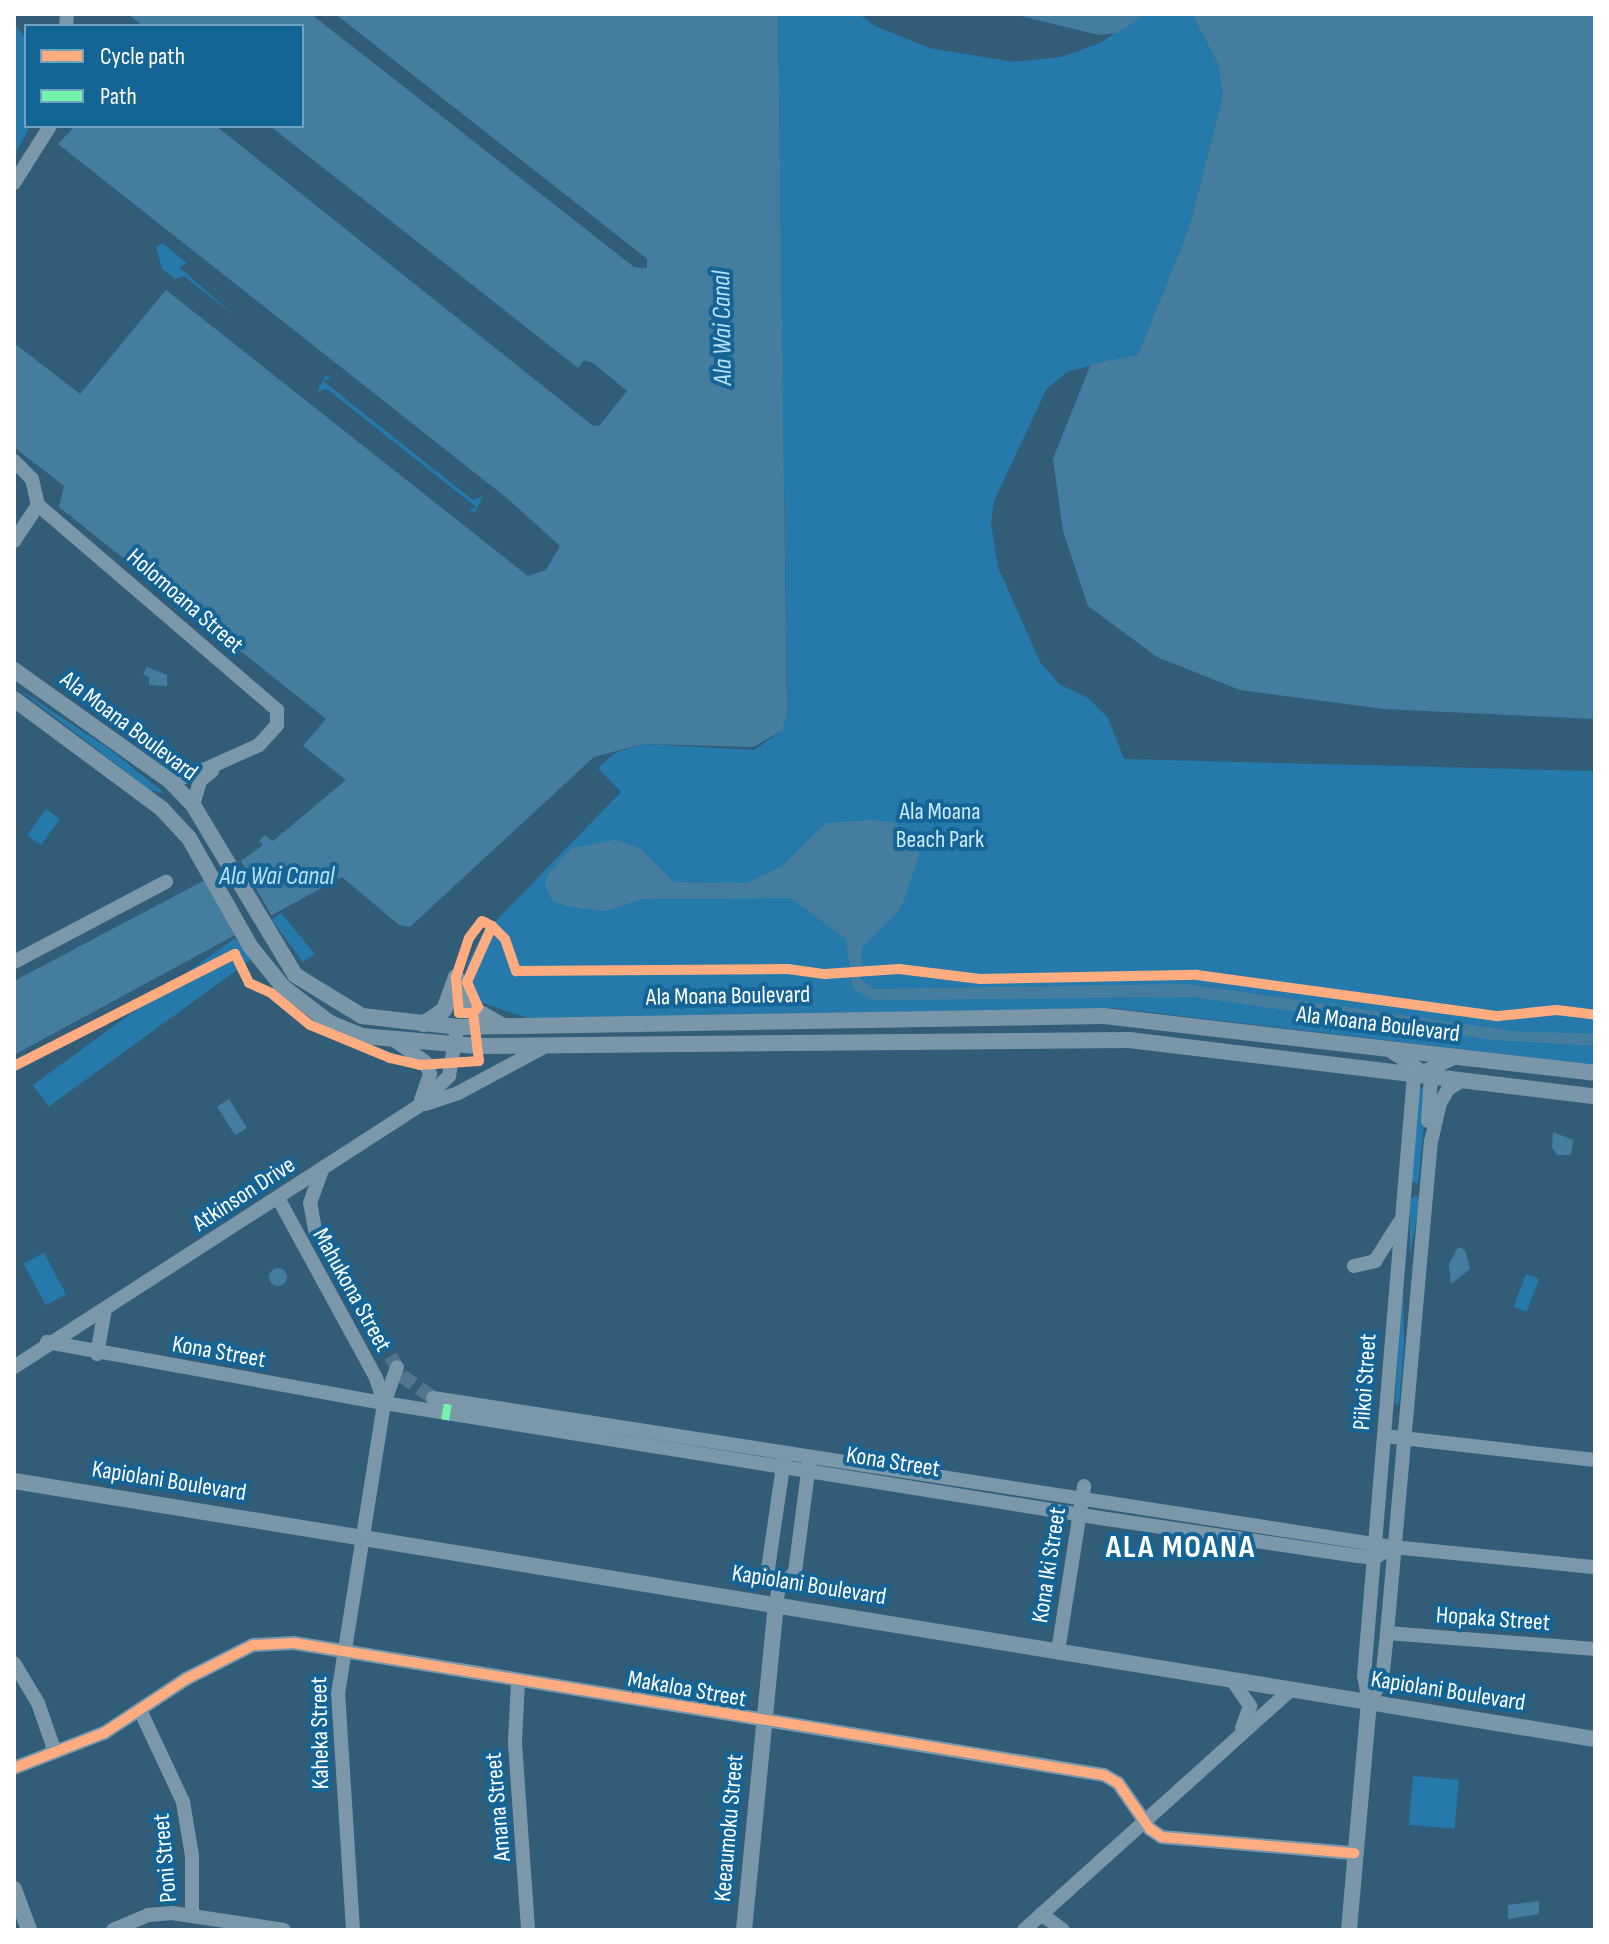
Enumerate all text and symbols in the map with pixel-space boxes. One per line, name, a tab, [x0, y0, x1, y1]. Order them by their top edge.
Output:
legend	[24, 24, 304, 128]
text: Cycle path	[100, 42, 185, 71]
text: Path	[100, 82, 137, 111]
water label: Ala Wai Canal	[706, 270, 740, 386]
street label: Holomoana Street	[121, 543, 249, 659]
street label: Ala Moana Boulevard	[55, 665, 203, 787]
park label: Ala Moana Beach Park	[896, 798, 984, 854]
water label: Ala Wai Canal	[220, 861, 334, 893]
street label: Ala Moana Boulevard	[646, 980, 810, 1012]
street label: Ala Moana Boulevard	[1295, 1000, 1461, 1048]
street label: Atkinson Drive	[187, 1150, 301, 1238]
street label: Mahukona Street	[306, 1223, 398, 1357]
street label: Kona Street	[170, 1330, 268, 1374]
street label: Piikoi Street	[1347, 1333, 1383, 1431]
street label: Kona Street	[844, 1440, 942, 1484]
street label: Kapiolani Boulevard	[90, 1455, 248, 1507]
street label: Kona Iki Street	[1026, 1505, 1072, 1625]
district label: ALA MOANA	[1106, 1529, 1256, 1567]
street label: Kapiolani Boulevard	[730, 1559, 888, 1611]
street label: Hopaka Street	[1435, 1601, 1551, 1637]
street label: Makaloa Street	[625, 1664, 749, 1714]
street label: Kapiolani Boulevard	[1369, 1665, 1527, 1717]
street label: Kaheka Street	[305, 1676, 335, 1790]
street label: Amana Street	[479, 1751, 517, 1863]
street label: Keeaumoku Street	[708, 1753, 750, 1903]
street label: Poni Street	[147, 1812, 183, 1904]

